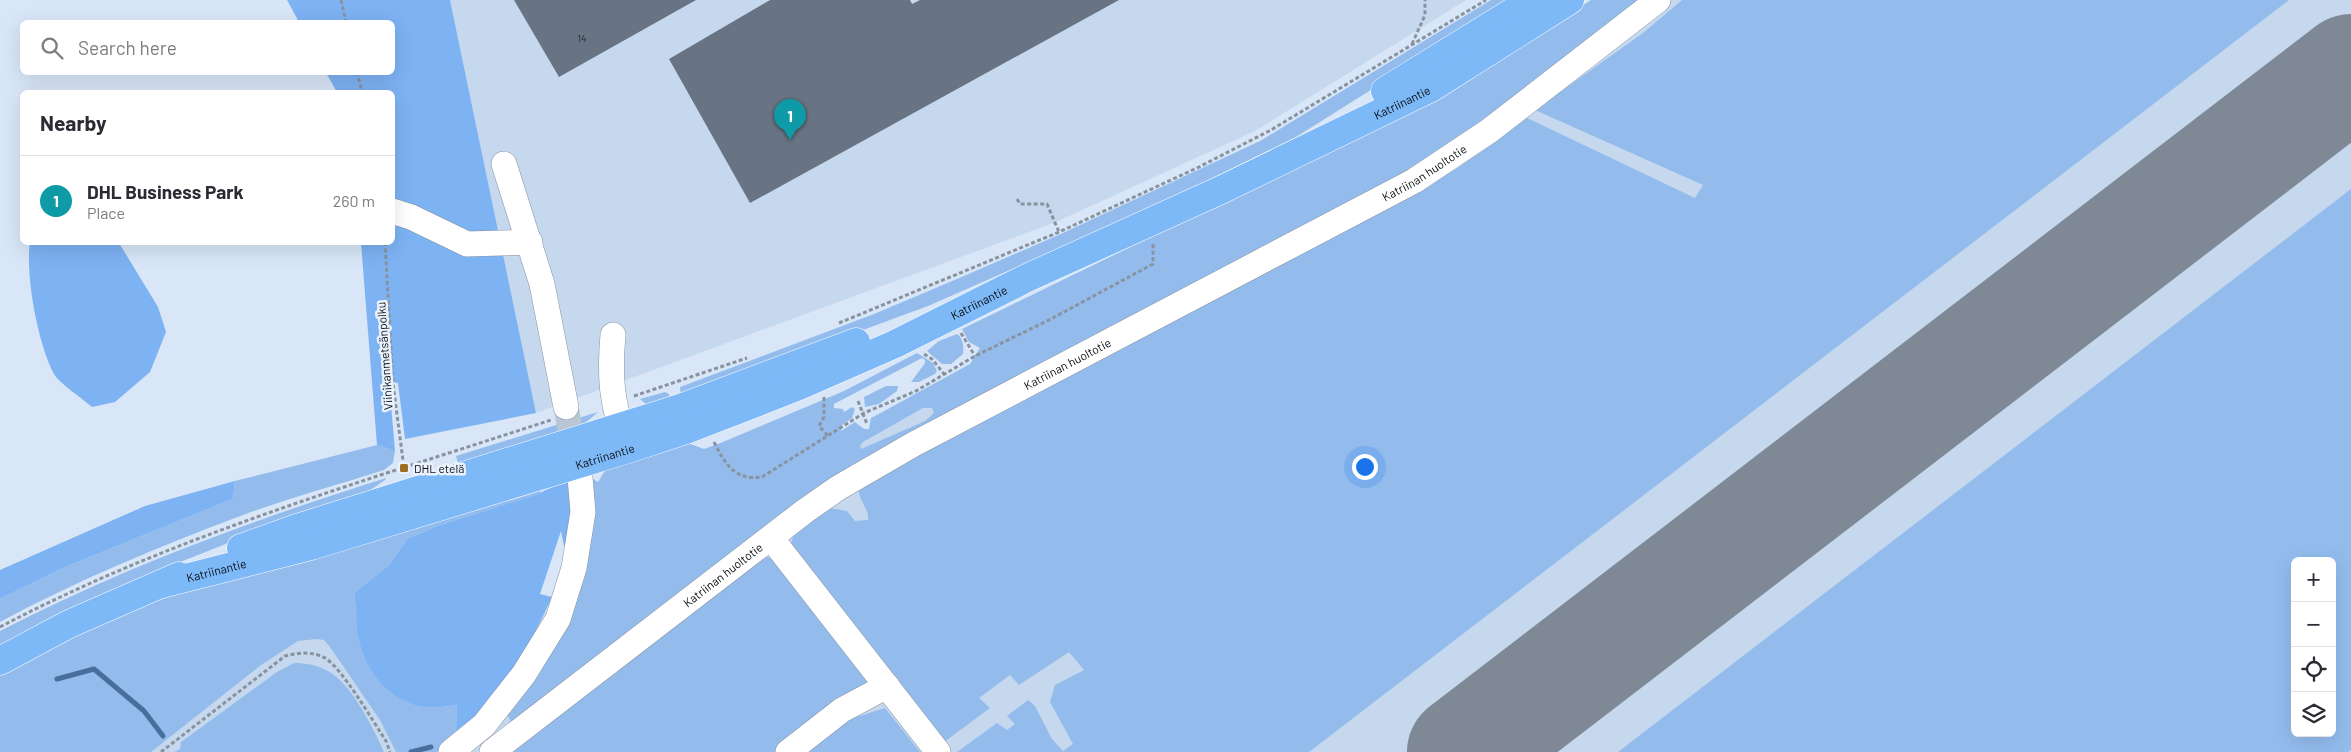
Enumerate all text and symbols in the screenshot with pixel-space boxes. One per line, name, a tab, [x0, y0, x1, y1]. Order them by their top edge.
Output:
search box	[20, 20, 395, 75]
house number: 14	[577, 32, 587, 44]
icon: search	[38, 34, 66, 62]
text: Search here	[78, 36, 177, 59]
street label: Katriinantie	[1371, 82, 1432, 122]
pin: 1	[774, 99, 806, 140]
text: Nearby	[40, 110, 106, 135]
street label: Katriinan huoltotie	[1380, 141, 1469, 204]
text: DHL Business Park	[87, 180, 244, 203]
text: 1	[53, 191, 59, 210]
text: 260 m	[333, 191, 375, 210]
text: Place	[87, 203, 125, 222]
street label: Katriinantie	[948, 282, 1009, 322]
street label: Viinikanmetsänpolku	[373, 301, 395, 411]
street label: Katriinan huoltotie	[1021, 335, 1113, 392]
street label: Katriinantie	[573, 440, 636, 472]
your location	[1352, 454, 1378, 480]
place label: DHL etelä	[414, 461, 464, 475]
marker: DHL etelä	[398, 462, 410, 474]
street label: Katriinan huoltotie	[680, 539, 765, 609]
street label: Katriinantie	[185, 556, 248, 585]
map controls	[2291, 557, 2336, 737]
button: +	[2291, 557, 2336, 602]
button: −	[2291, 602, 2336, 647]
button: locate	[2291, 647, 2336, 692]
button: layers	[2291, 692, 2336, 737]

